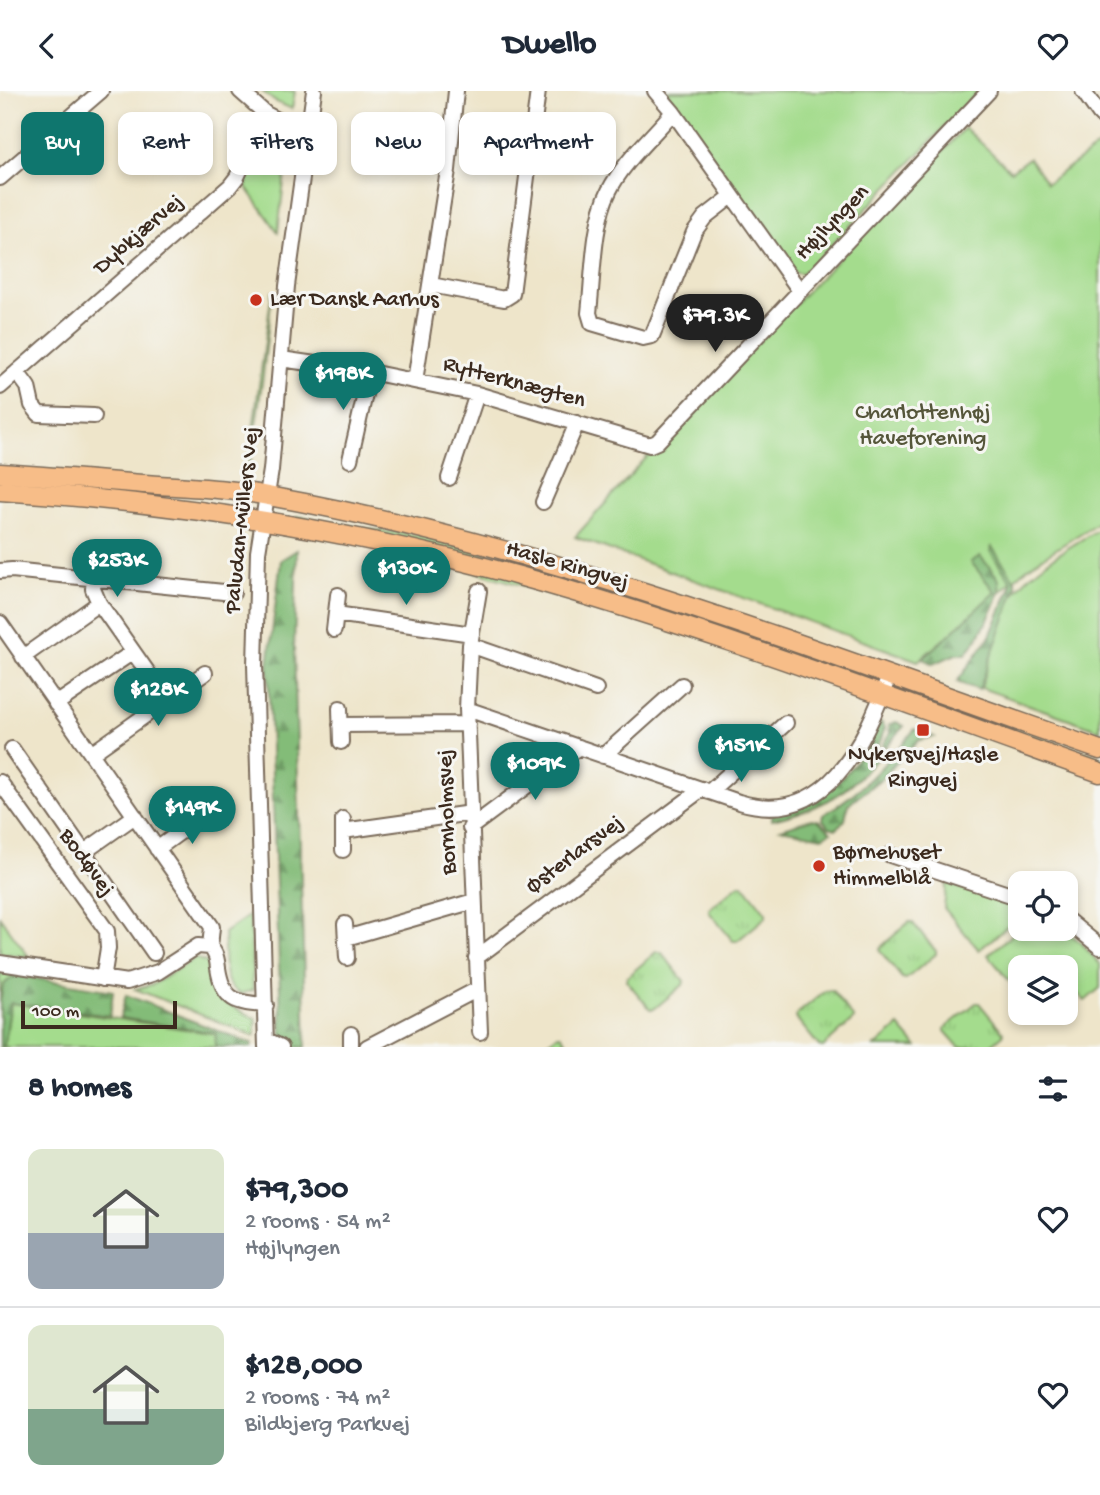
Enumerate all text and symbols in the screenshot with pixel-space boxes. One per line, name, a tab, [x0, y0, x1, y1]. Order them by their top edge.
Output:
icon: back	[28, 27, 66, 65]
text: Dwello	[504, 27, 596, 65]
icon: heart	[1034, 27, 1072, 65]
chip: Buy	[21, 112, 104, 175]
chip: Rent	[118, 112, 213, 175]
chip: Filters	[227, 112, 337, 175]
chip: New	[351, 112, 445, 175]
chip: Apartment	[459, 112, 616, 175]
street label: Højlyngen	[790, 179, 876, 267]
street label: Dybkjærvej	[87, 189, 189, 283]
place label: Lær Dansk Aarhus	[270, 287, 439, 314]
marker: Lær Dansk Aarhus	[248, 292, 264, 308]
pin: $79.3K	[658, 295, 772, 354]
text: $79.3K	[682, 303, 748, 330]
street label: Rytterknægten	[440, 351, 588, 415]
pin: $198K	[294, 353, 392, 412]
text: $198K	[315, 361, 371, 388]
park label: Charlottenhøj Haveforening	[855, 400, 991, 453]
street label: Paludan-Müllers Vej	[220, 425, 266, 616]
street label: Hasle Ringvej	[502, 536, 632, 596]
pin: $253K	[68, 539, 166, 599]
pin: $130K	[357, 547, 455, 607]
text: $253K	[88, 548, 146, 575]
text: $130K	[377, 556, 435, 583]
pin: $128K	[109, 669, 207, 728]
text: $128K	[130, 677, 186, 704]
marker: Nykersvej/Hasle Ringvej	[915, 722, 931, 738]
pin: $151K	[692, 725, 790, 784]
text: $151K	[714, 733, 768, 760]
place label: Nykersvej/Hasle Ringvej	[848, 742, 999, 795]
pin: $109K	[486, 743, 584, 802]
street label: Bornholmsvej	[432, 749, 464, 876]
text: $109K	[507, 751, 563, 778]
pin: $149K	[143, 787, 241, 846]
text: $149K	[165, 795, 219, 822]
street label: Østerlarsvej	[521, 810, 629, 900]
street label: Bodøvej	[52, 823, 120, 902]
place label: Børnehuset Himmelblå	[832, 840, 942, 893]
marker: Børnehuset Himmelblå	[811, 858, 827, 874]
map controls	[1008, 871, 1078, 1025]
button: locate	[1008, 871, 1078, 941]
button: layers	[1008, 955, 1078, 1025]
scale bar	[21, 998, 177, 1030]
text: 100 m	[32, 1001, 79, 1024]
icon: filters	[1034, 1070, 1072, 1108]
text: 8 homes	[28, 1072, 131, 1107]
text: $79,300	[245, 1174, 348, 1209]
icon: home	[84, 1177, 168, 1261]
icon: heart	[1034, 1200, 1072, 1238]
text: 2 rooms · 54 m²	[245, 1209, 391, 1236]
text: Højlyngen	[245, 1236, 340, 1263]
text: $128,000	[245, 1350, 362, 1385]
icon: home	[84, 1353, 168, 1437]
icon: heart	[1034, 1376, 1072, 1414]
text: 2 rooms · 74 m²	[245, 1385, 390, 1412]
text: Bildbjerg Parkvej	[245, 1412, 410, 1439]

